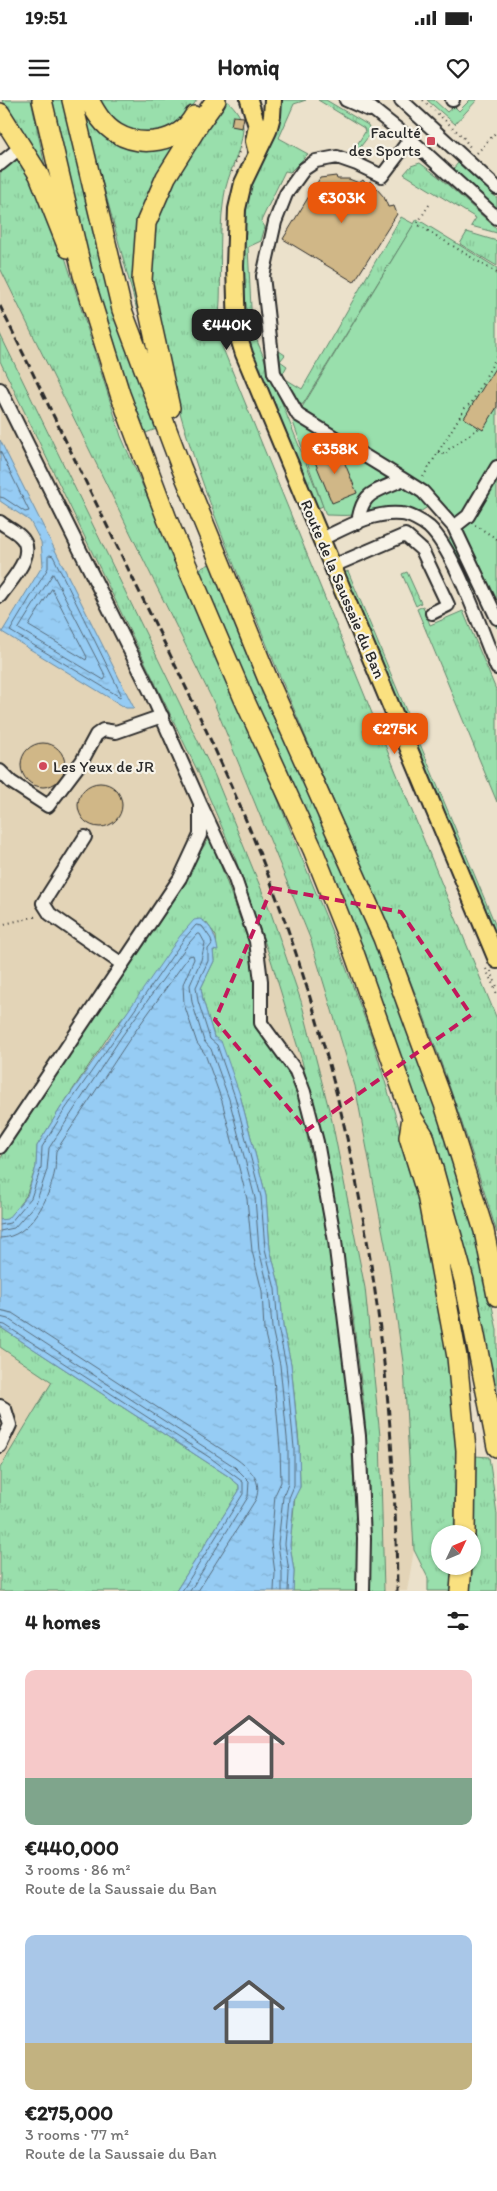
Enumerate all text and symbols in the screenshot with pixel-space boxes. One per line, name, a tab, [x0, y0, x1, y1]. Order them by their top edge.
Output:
text: 19:51	[25, 6, 67, 29]
icon: menu	[25, 54, 53, 82]
text: Homiq	[218, 54, 279, 81]
icon: heart	[444, 54, 472, 82]
place label: Faculté des Sports	[349, 123, 421, 160]
marker: Faculté des Sports	[425, 135, 437, 147]
pin: €303K	[307, 182, 377, 224]
text: €303K	[319, 188, 365, 207]
pin: €440K	[192, 308, 262, 351]
text: €440K	[203, 315, 251, 334]
pin: €358K	[300, 432, 370, 475]
text: €358K	[312, 439, 358, 458]
street label: Route de la Saussaie du Ban	[297, 497, 389, 681]
pin: €275K	[360, 712, 430, 755]
text: €275K	[373, 719, 417, 738]
place label: Les Yeux de JR	[53, 757, 154, 776]
marker: Les Yeux de JR	[37, 760, 49, 772]
north arrow	[431, 1525, 481, 1575]
map controls	[431, 1525, 481, 1575]
icon: filters	[444, 1607, 472, 1635]
text: 4 homes	[25, 1609, 101, 1634]
icon: home	[204, 1702, 294, 1792]
text: €440,000	[25, 1835, 119, 1860]
text: 3 rooms · 86 m²	[25, 1860, 130, 1879]
text: Route de la Saussaie du Ban	[25, 1879, 217, 1898]
icon: home	[204, 1967, 294, 2057]
text: €275,000	[25, 2100, 113, 2125]
text: 3 rooms · 77 m²	[25, 2125, 129, 2144]
text: Route de la Saussaie du Ban	[25, 2144, 217, 2163]

